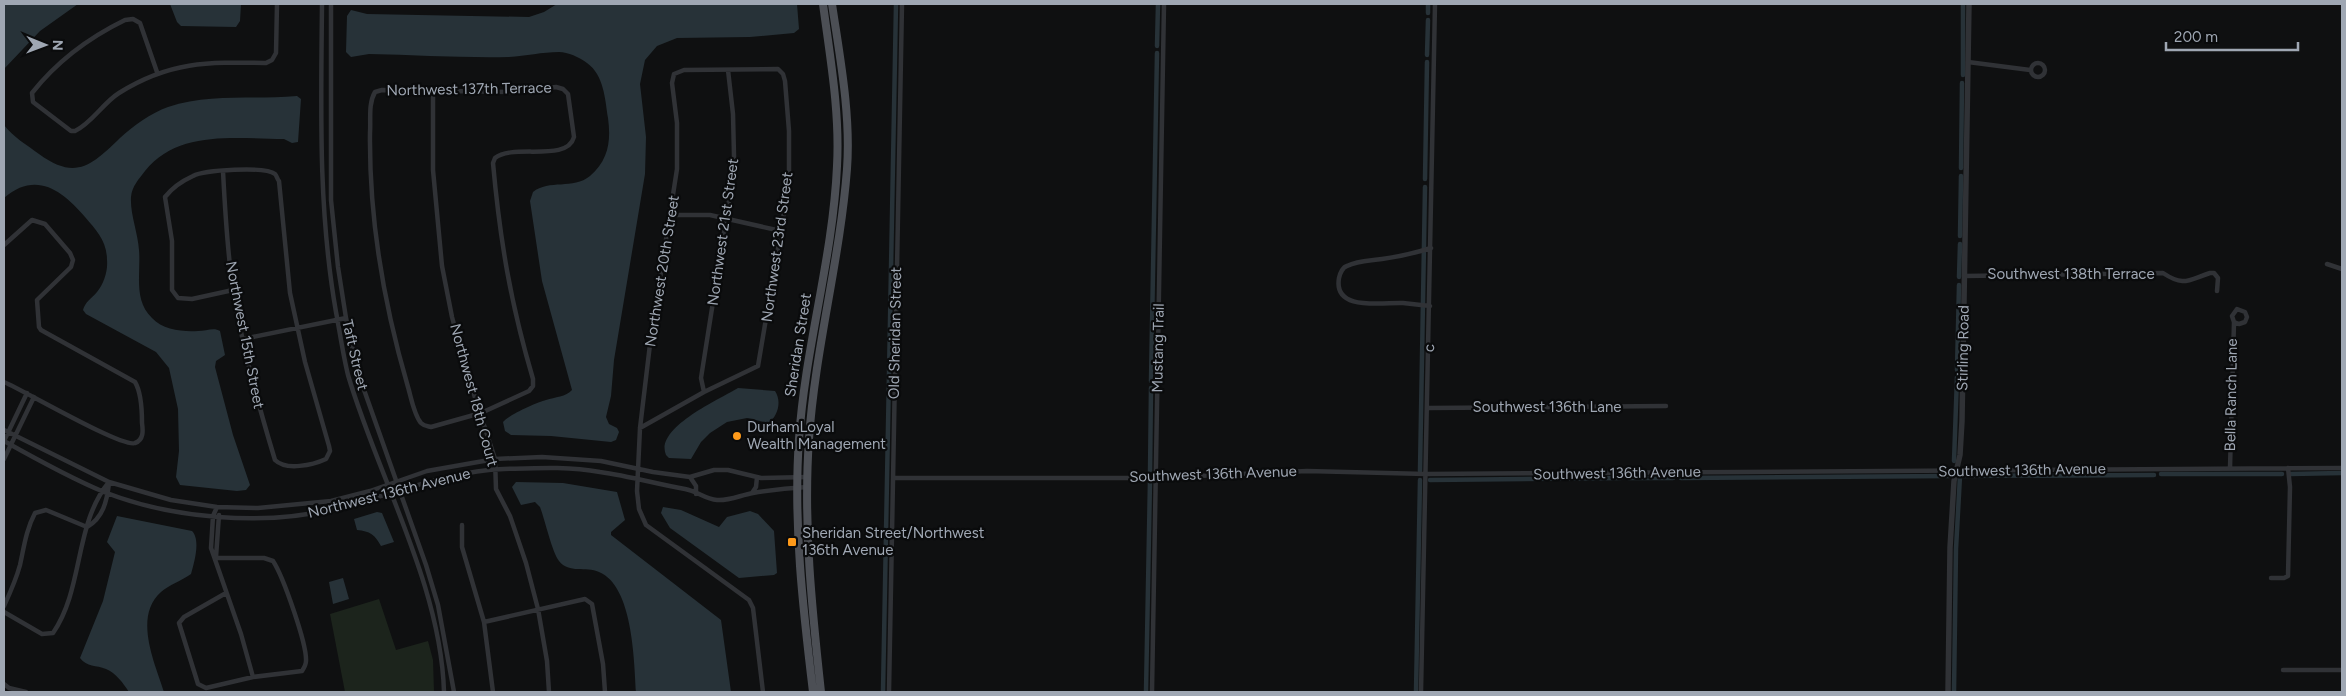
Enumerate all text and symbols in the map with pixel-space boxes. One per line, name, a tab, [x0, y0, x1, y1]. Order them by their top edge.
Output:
north arrow	[20, 20, 70, 70]
scale bar	[2166, 20, 2298, 52]
text: 200 m	[2174, 28, 2218, 46]
text: N	[49, 40, 66, 51]
street label: Northwest 137th Terrace	[386, 79, 552, 99]
street label: Northwest 21st Street	[704, 157, 742, 307]
street label: Northwest 23rd Street	[758, 170, 797, 323]
street label: Northwest 20th Street	[641, 194, 683, 348]
street label: Northwest 15th Street	[222, 260, 268, 411]
street label: Southwest 138th Terrace	[1987, 265, 2155, 283]
street label: Old Sheridan Street	[885, 266, 905, 399]
street label: Sheridan Street	[781, 291, 815, 398]
street label: Mustang Trail	[1148, 303, 1168, 393]
street label: Stirling Road	[1953, 305, 1973, 391]
street label: Taft Street	[338, 318, 372, 392]
street label: Northwest 18th Court	[446, 322, 502, 469]
street label: Bella Ranch Lane	[2221, 338, 2241, 452]
street label: c	[1420, 344, 1438, 352]
street label: Southwest 136th Lane	[1473, 398, 1621, 416]
place label: DurhamLoyal Wealth Management	[747, 418, 886, 453]
marker: DurhamLoyal Wealth Management	[731, 430, 743, 442]
street label: Southwest 136th Avenue	[1938, 460, 2106, 480]
street label: Southwest 136th Avenue	[1129, 462, 1297, 486]
street label: Southwest 136th Avenue	[1533, 463, 1701, 483]
street label: Northwest 136th Avenue	[306, 464, 472, 522]
place label: Sheridan Street/Northwest 136th Avenue	[802, 524, 985, 559]
marker: Sheridan Street/Northwest 136th Avenue	[786, 536, 798, 548]

